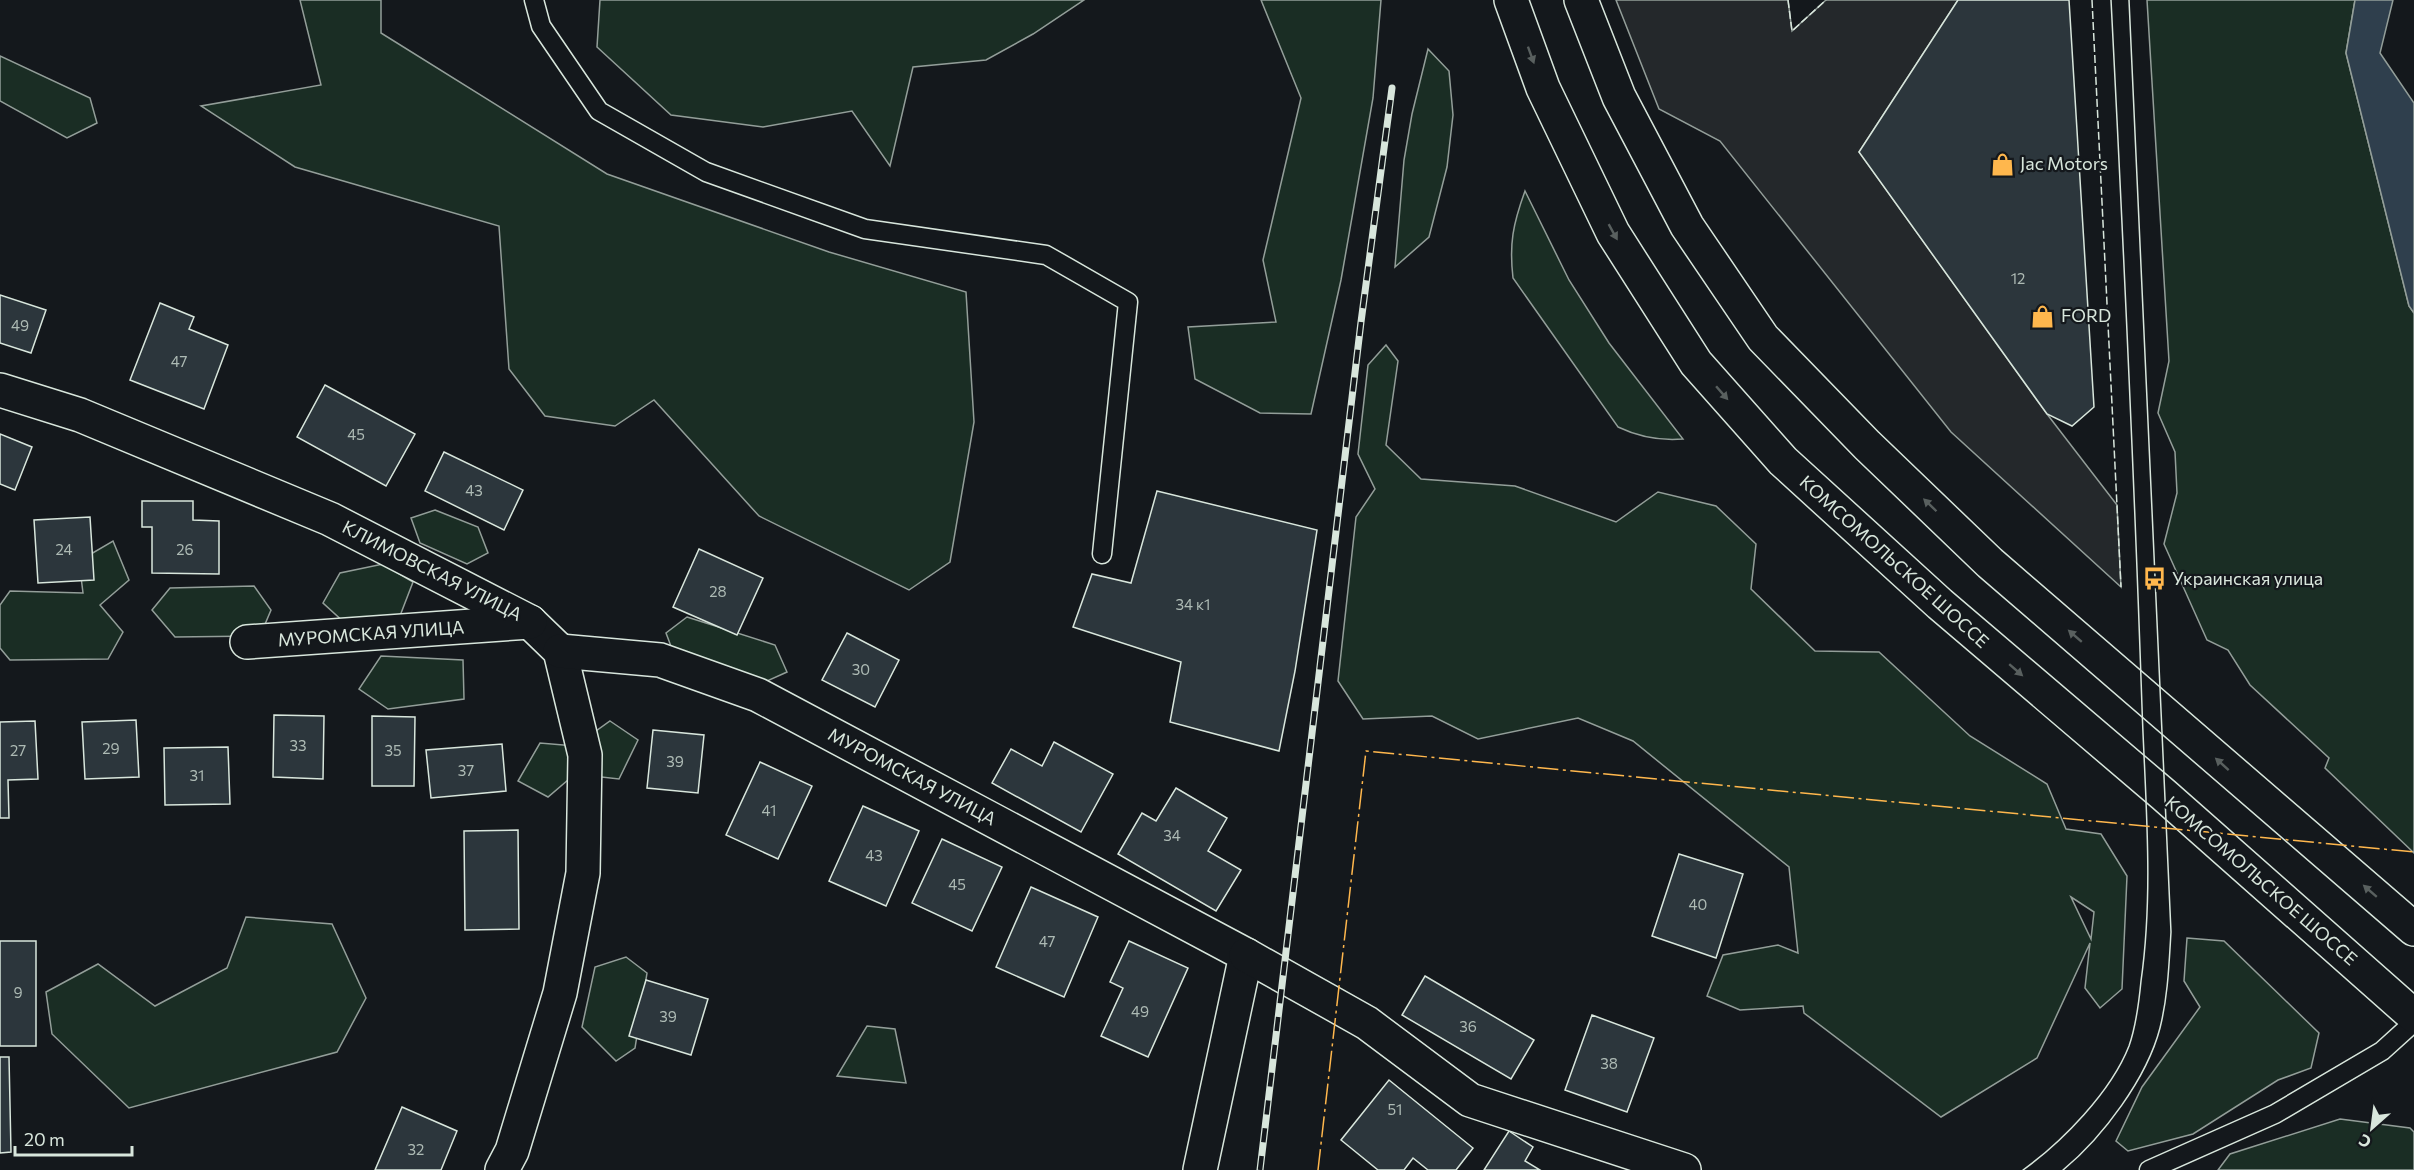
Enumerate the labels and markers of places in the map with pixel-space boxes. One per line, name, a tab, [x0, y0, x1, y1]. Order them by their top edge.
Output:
shop icon: Jac Motors	[1989, 151, 2015, 177]
place label: Jac Motors	[2020, 152, 2108, 174]
shop icon: FORD	[2030, 303, 2056, 329]
place label: FORD	[2061, 304, 2111, 326]
bus stop icon: Украинская улица	[2141, 566, 2167, 592]
place label: Украинская улица	[2172, 567, 2323, 589]

